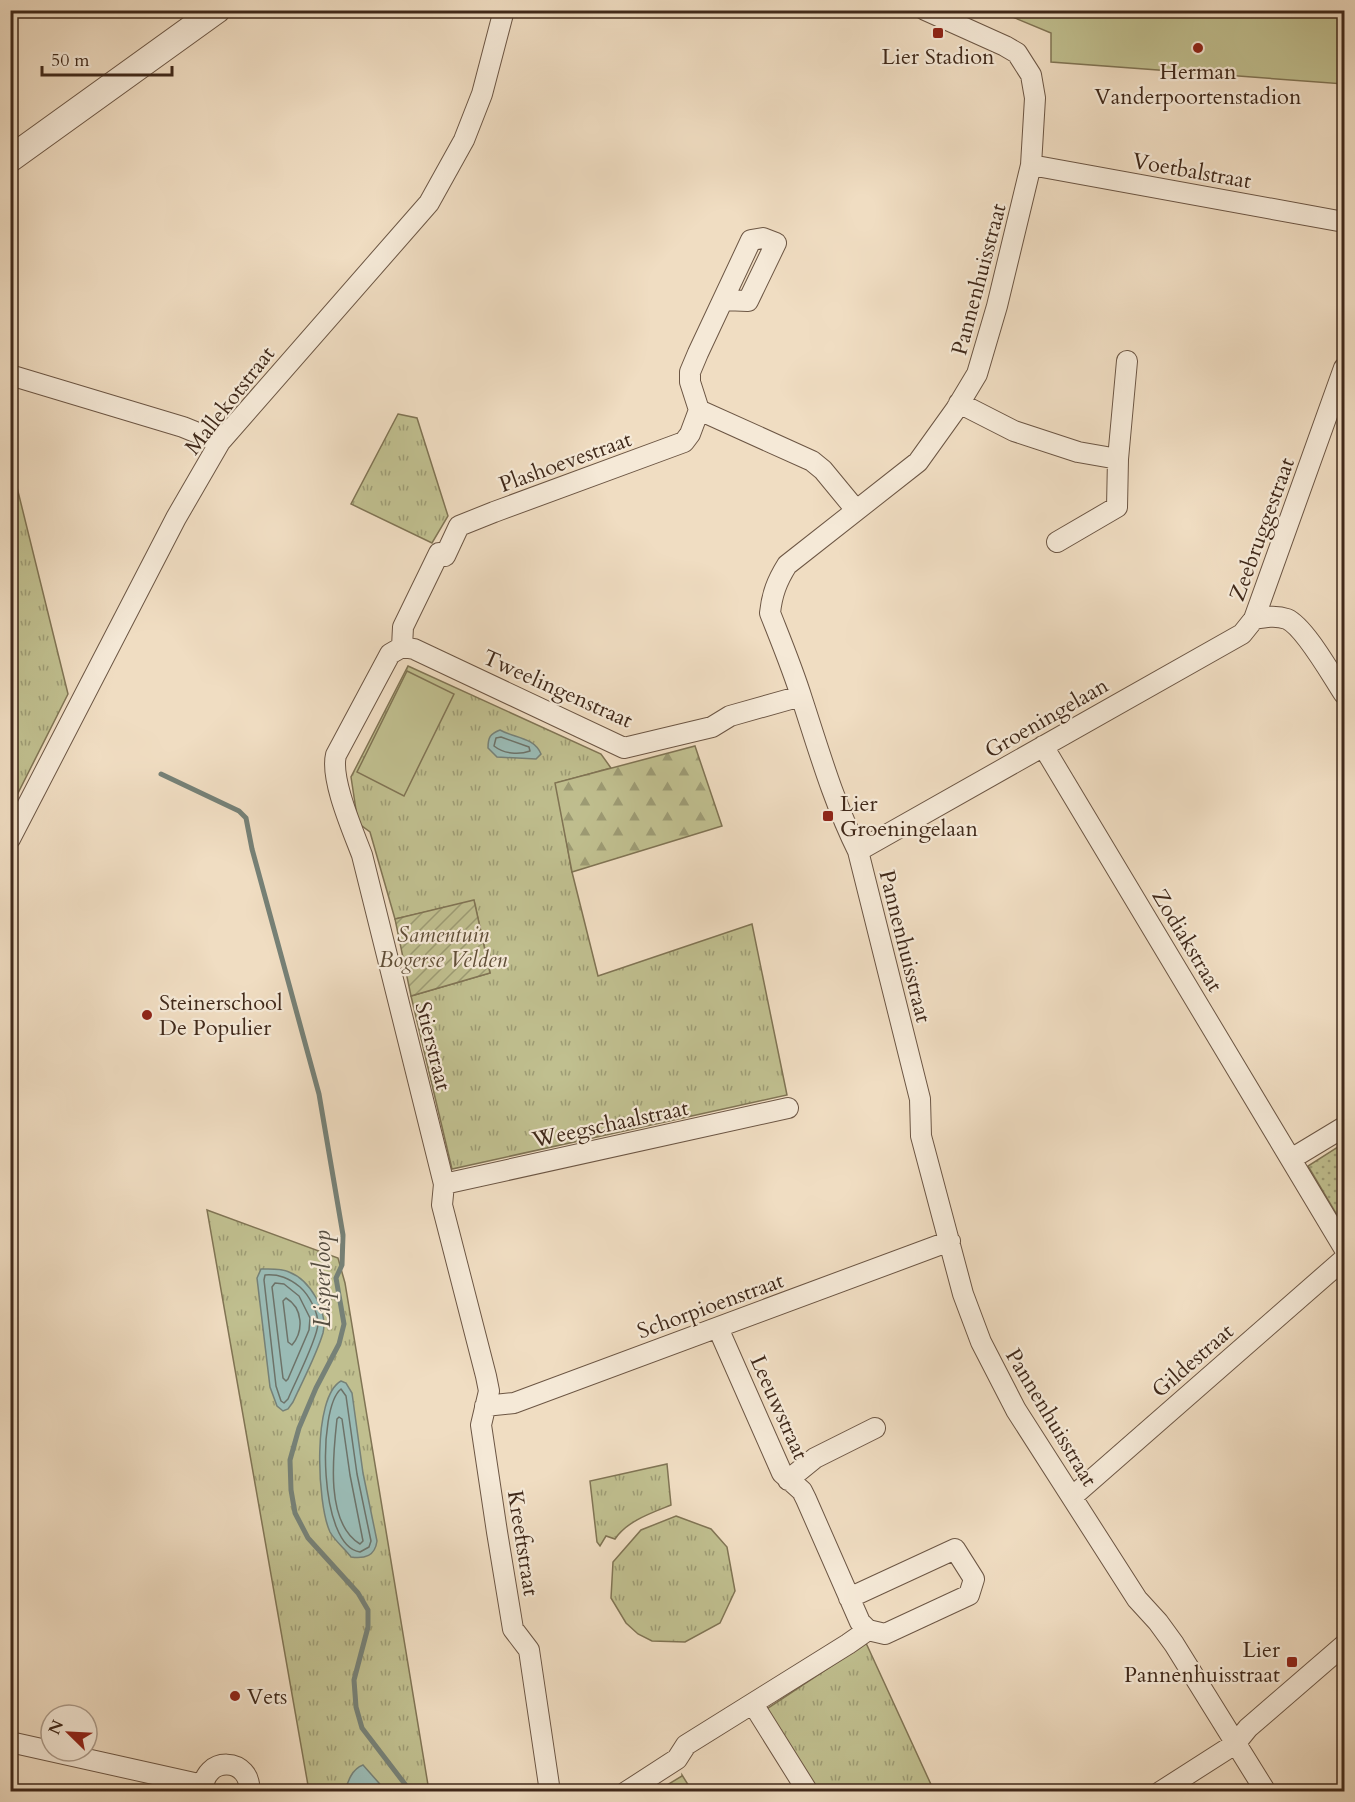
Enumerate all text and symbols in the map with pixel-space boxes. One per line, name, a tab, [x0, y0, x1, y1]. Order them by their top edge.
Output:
marker: Lier Stadion	[931, 26, 945, 40]
scale bar	[42, 39, 172, 77]
marker: Herman Vanderpoortenstadion	[1191, 41, 1205, 55]
place label: Lier Stadion	[881, 42, 995, 72]
text: 50 m	[51, 48, 90, 73]
place label: Herman Vanderpoortenstadion	[1095, 57, 1302, 112]
street label: Voetbalstraat	[1130, 146, 1254, 196]
street label: Pannenhuisstraat	[944, 200, 1014, 358]
street label: Mallekotstraat	[178, 340, 282, 461]
street label: Plashoevestraat	[495, 424, 636, 500]
street label: Zeebruggestraat	[1222, 453, 1302, 605]
street label: Tweelingenstraat	[478, 642, 637, 735]
street label: Groeningelaan	[979, 670, 1114, 765]
place label: Lier Groeningelaan	[840, 789, 978, 844]
marker: Lier Groeningelaan	[821, 809, 835, 823]
street label: Pannenhuisstraat	[872, 867, 938, 1026]
street label: Zodiakstraat	[1145, 883, 1230, 998]
park label: Samentuin Bogerse Velden	[379, 920, 507, 975]
place label: Steinerschool De Populier	[159, 988, 283, 1043]
street label: Stierstraat	[408, 999, 459, 1094]
marker: Steinerschool De Populier	[140, 1008, 154, 1022]
street label: Weegschaalstraat	[528, 1093, 691, 1155]
water label: Lisperloop	[306, 1230, 339, 1328]
street label: Schorpioenstraat	[633, 1266, 788, 1346]
street label: Gildestraat	[1145, 1317, 1240, 1405]
street label: Pannenhuisstraat	[998, 1343, 1104, 1492]
street label: Leeuwstraat	[743, 1350, 815, 1464]
street label: Kreeftstraat	[500, 1488, 546, 1598]
place label: Lier Pannenhuisstraat	[1124, 1635, 1281, 1690]
marker: Lier Pannenhuisstraat	[1285, 1655, 1299, 1669]
place label: Vets	[247, 1682, 287, 1712]
marker: Vets	[228, 1689, 242, 1703]
north arrow	[39, 1703, 99, 1763]
text: N	[43, 1716, 69, 1738]

